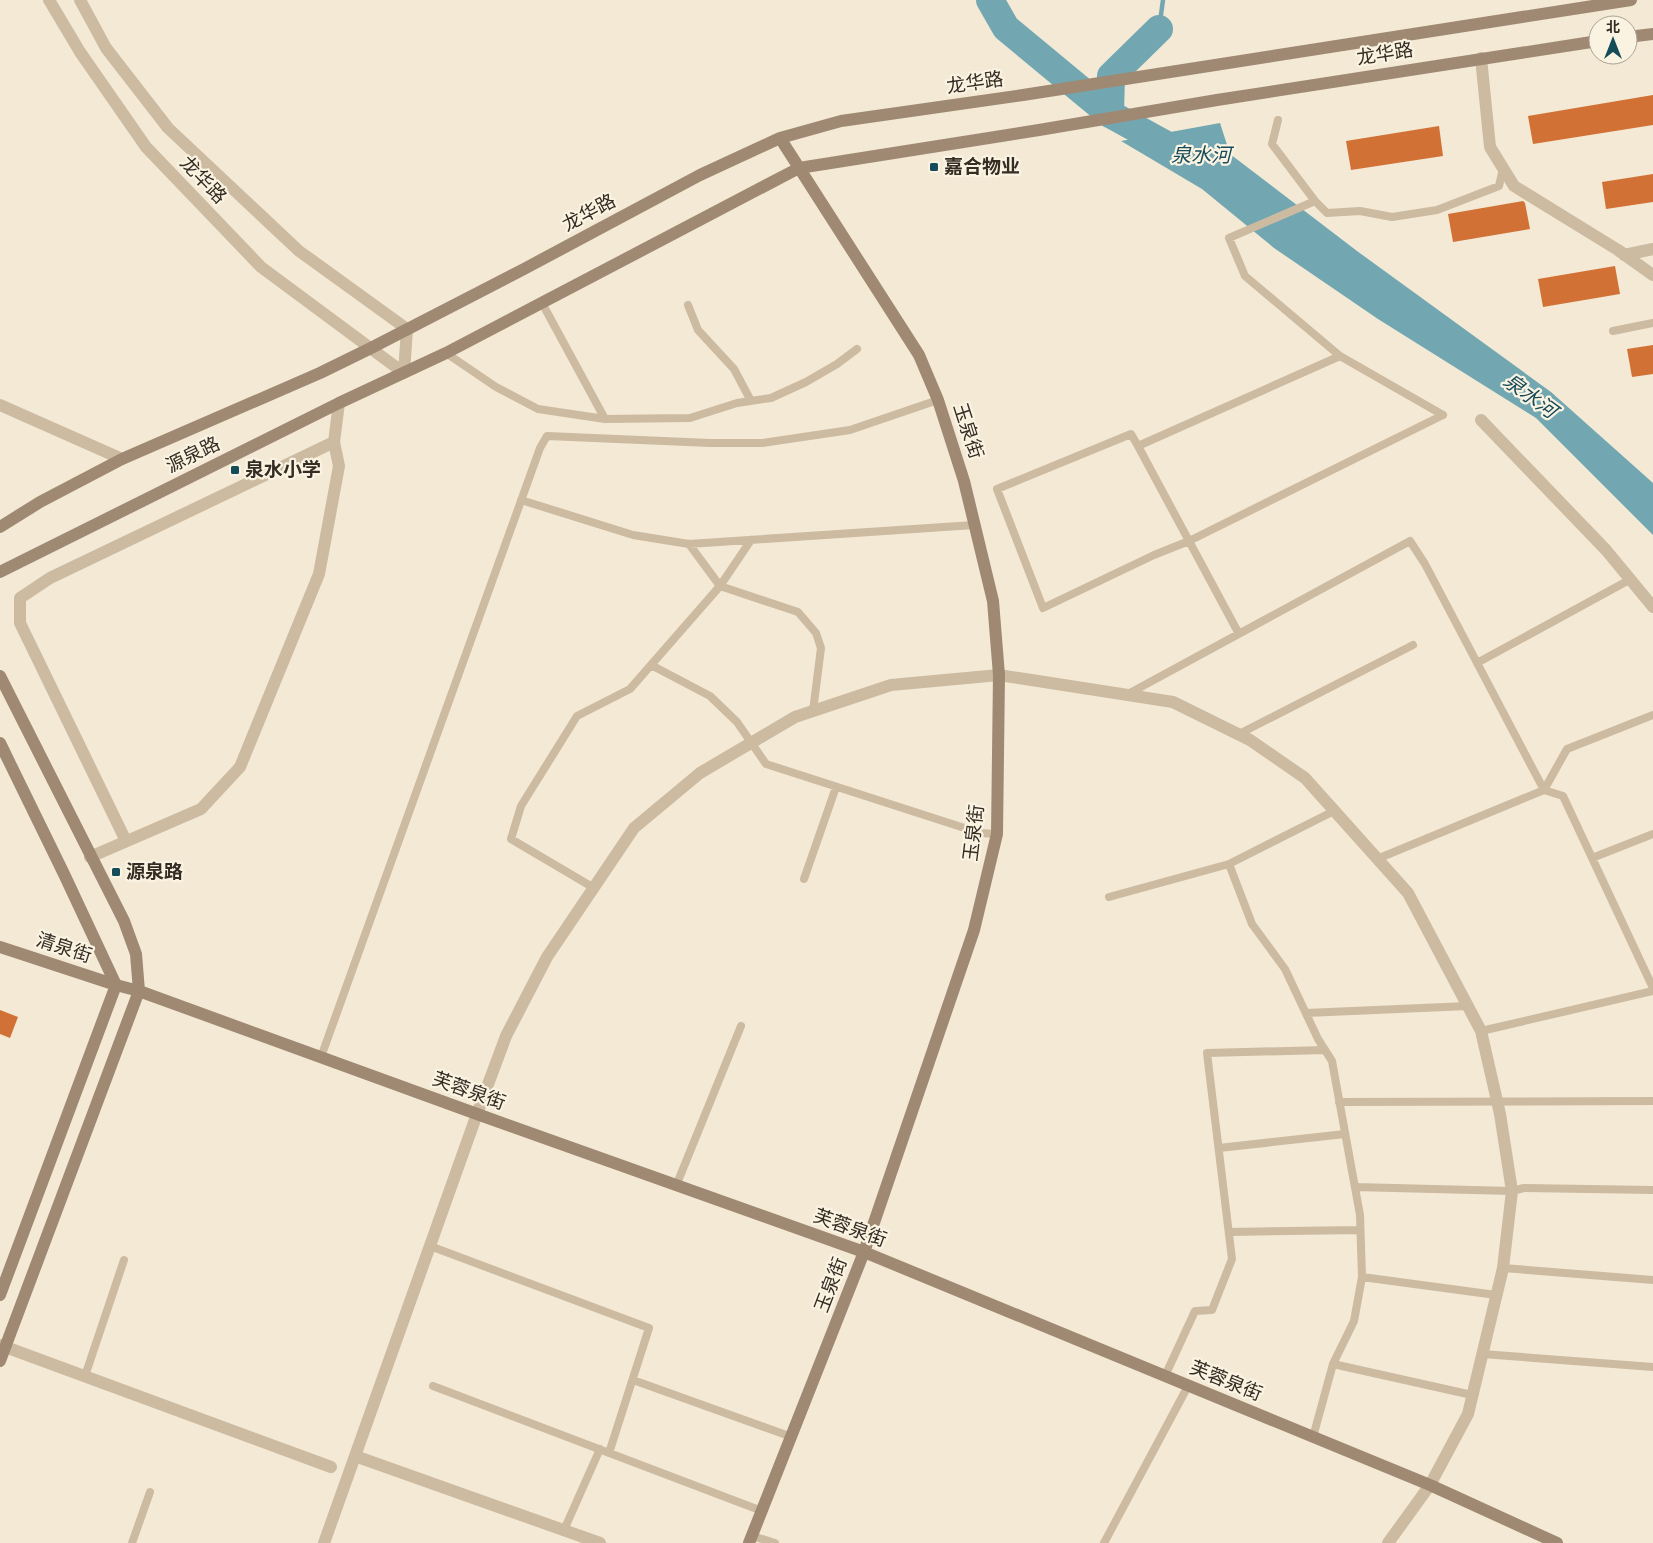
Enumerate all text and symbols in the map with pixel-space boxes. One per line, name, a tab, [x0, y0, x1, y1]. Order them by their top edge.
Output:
north arrow	[1588, 15, 1638, 65]
text: 北	[1606, 19, 1620, 36]
street label: 龙华路	[1355, 39, 1415, 69]
street label: 龙华路	[945, 68, 1005, 98]
water label: 泉水河	[1171, 144, 1235, 167]
street label: 龙华路	[175, 152, 231, 208]
place label: 嘉合物业	[944, 156, 1020, 178]
marker: 嘉合物业	[928, 161, 940, 173]
street label: 龙华路	[559, 190, 619, 236]
water label: 泉水河	[1499, 369, 1564, 425]
street label: 玉泉街	[949, 400, 987, 462]
street label: 源泉路	[163, 433, 223, 477]
place label: 泉水小学	[245, 459, 321, 481]
marker: 泉水小学	[229, 464, 241, 476]
street label: 玉泉街	[960, 803, 988, 863]
place label: 源泉路	[126, 861, 183, 883]
marker: 源泉路	[110, 866, 122, 878]
street label: 清泉街	[33, 929, 95, 967]
street label: 芙蓉泉街	[430, 1068, 508, 1114]
street label: 芙蓉泉街	[811, 1205, 889, 1251]
street label: 玉泉街	[811, 1254, 851, 1316]
street label: 芙蓉泉街	[1187, 1357, 1265, 1405]

